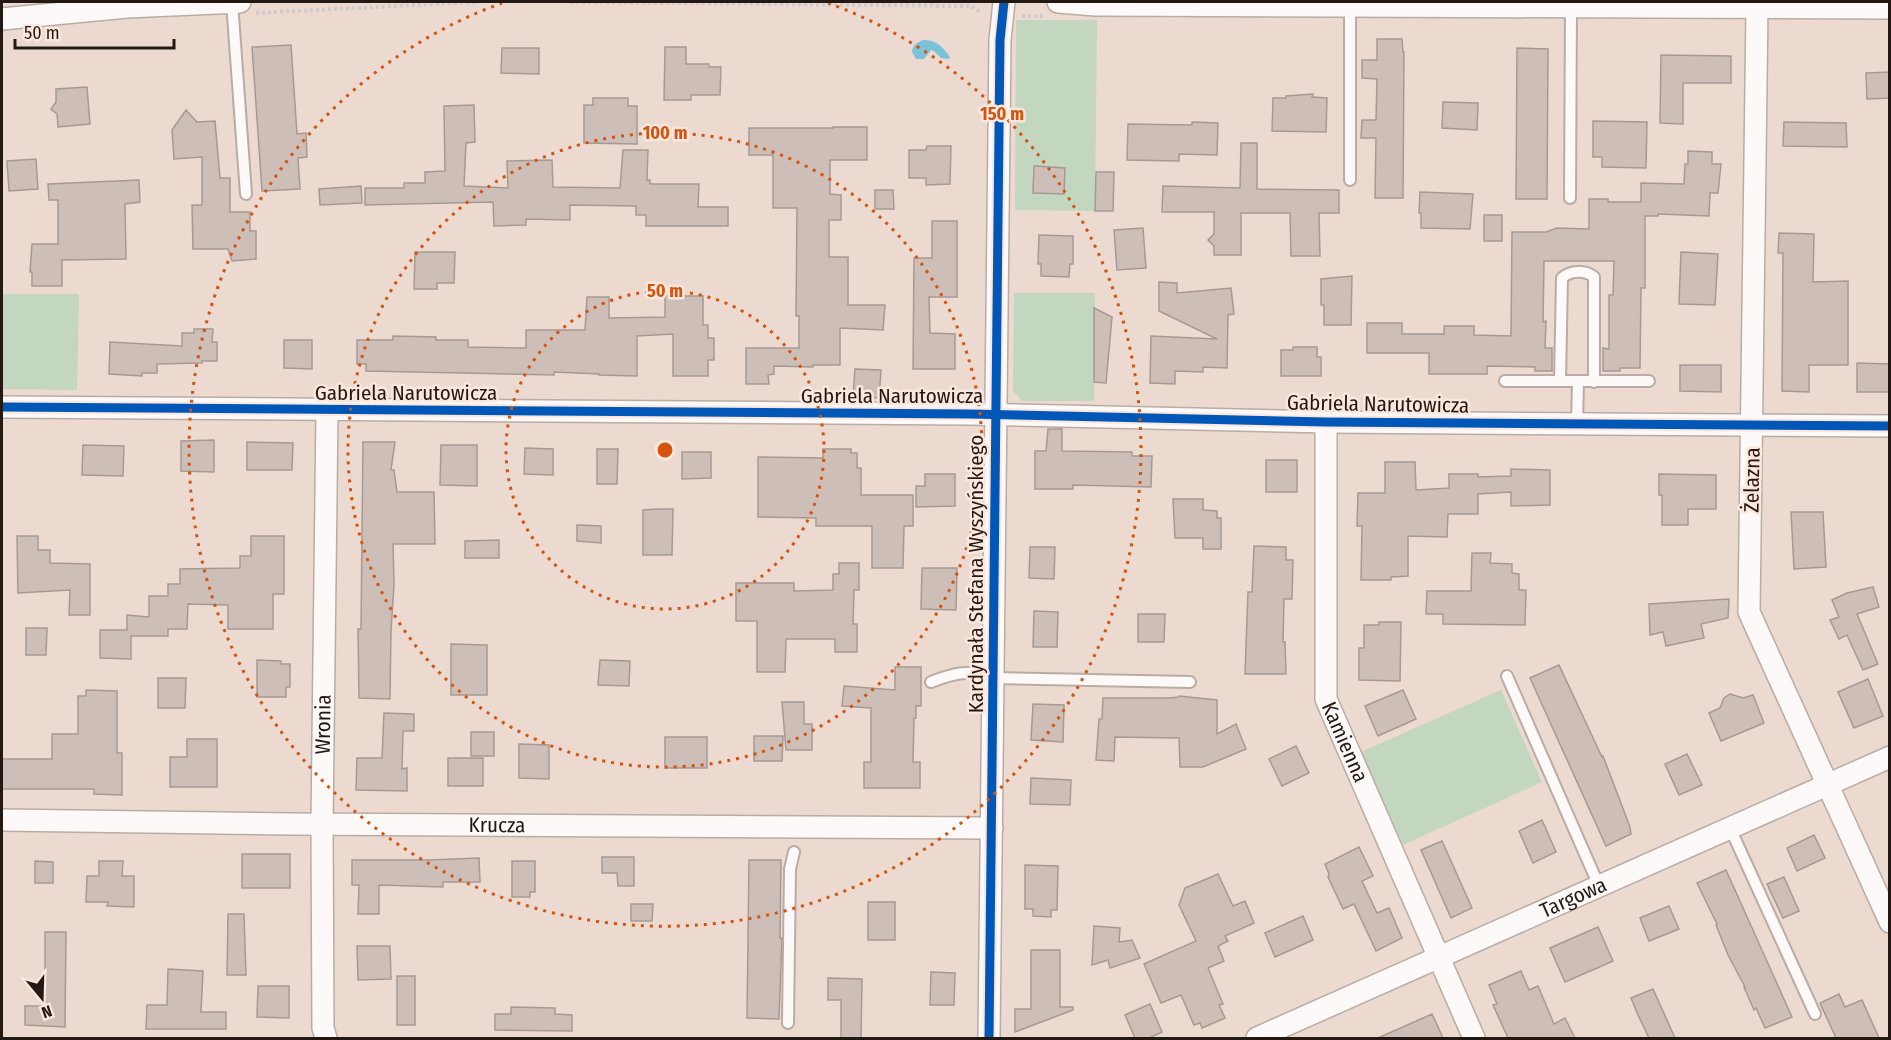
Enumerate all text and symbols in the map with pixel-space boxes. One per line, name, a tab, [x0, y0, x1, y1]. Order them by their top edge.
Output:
scale bar	[15, 12, 174, 50]
text: 50 m	[24, 22, 60, 44]
text: 150 m	[980, 103, 1024, 125]
text: 100 m	[643, 122, 687, 144]
text: 50 m	[647, 280, 683, 302]
street label: Gabriela Narutowicza	[315, 380, 497, 406]
street label: Gabriela Narutowicza	[801, 383, 983, 409]
street label: Gabriela Narutowicza	[1287, 389, 1469, 419]
street label: Kardynała Stefana Wyszyńskiego	[963, 435, 989, 713]
centre of rings	[655, 440, 675, 460]
street label: Żelazna	[1738, 447, 1766, 513]
street label: Wronia	[310, 694, 337, 755]
street label: Kamienna	[1316, 698, 1374, 786]
street label: Krucza	[469, 812, 525, 838]
street label: Targowa	[1536, 871, 1611, 924]
north arrow	[12, 968, 72, 1028]
text: N	[39, 1001, 54, 1022]

